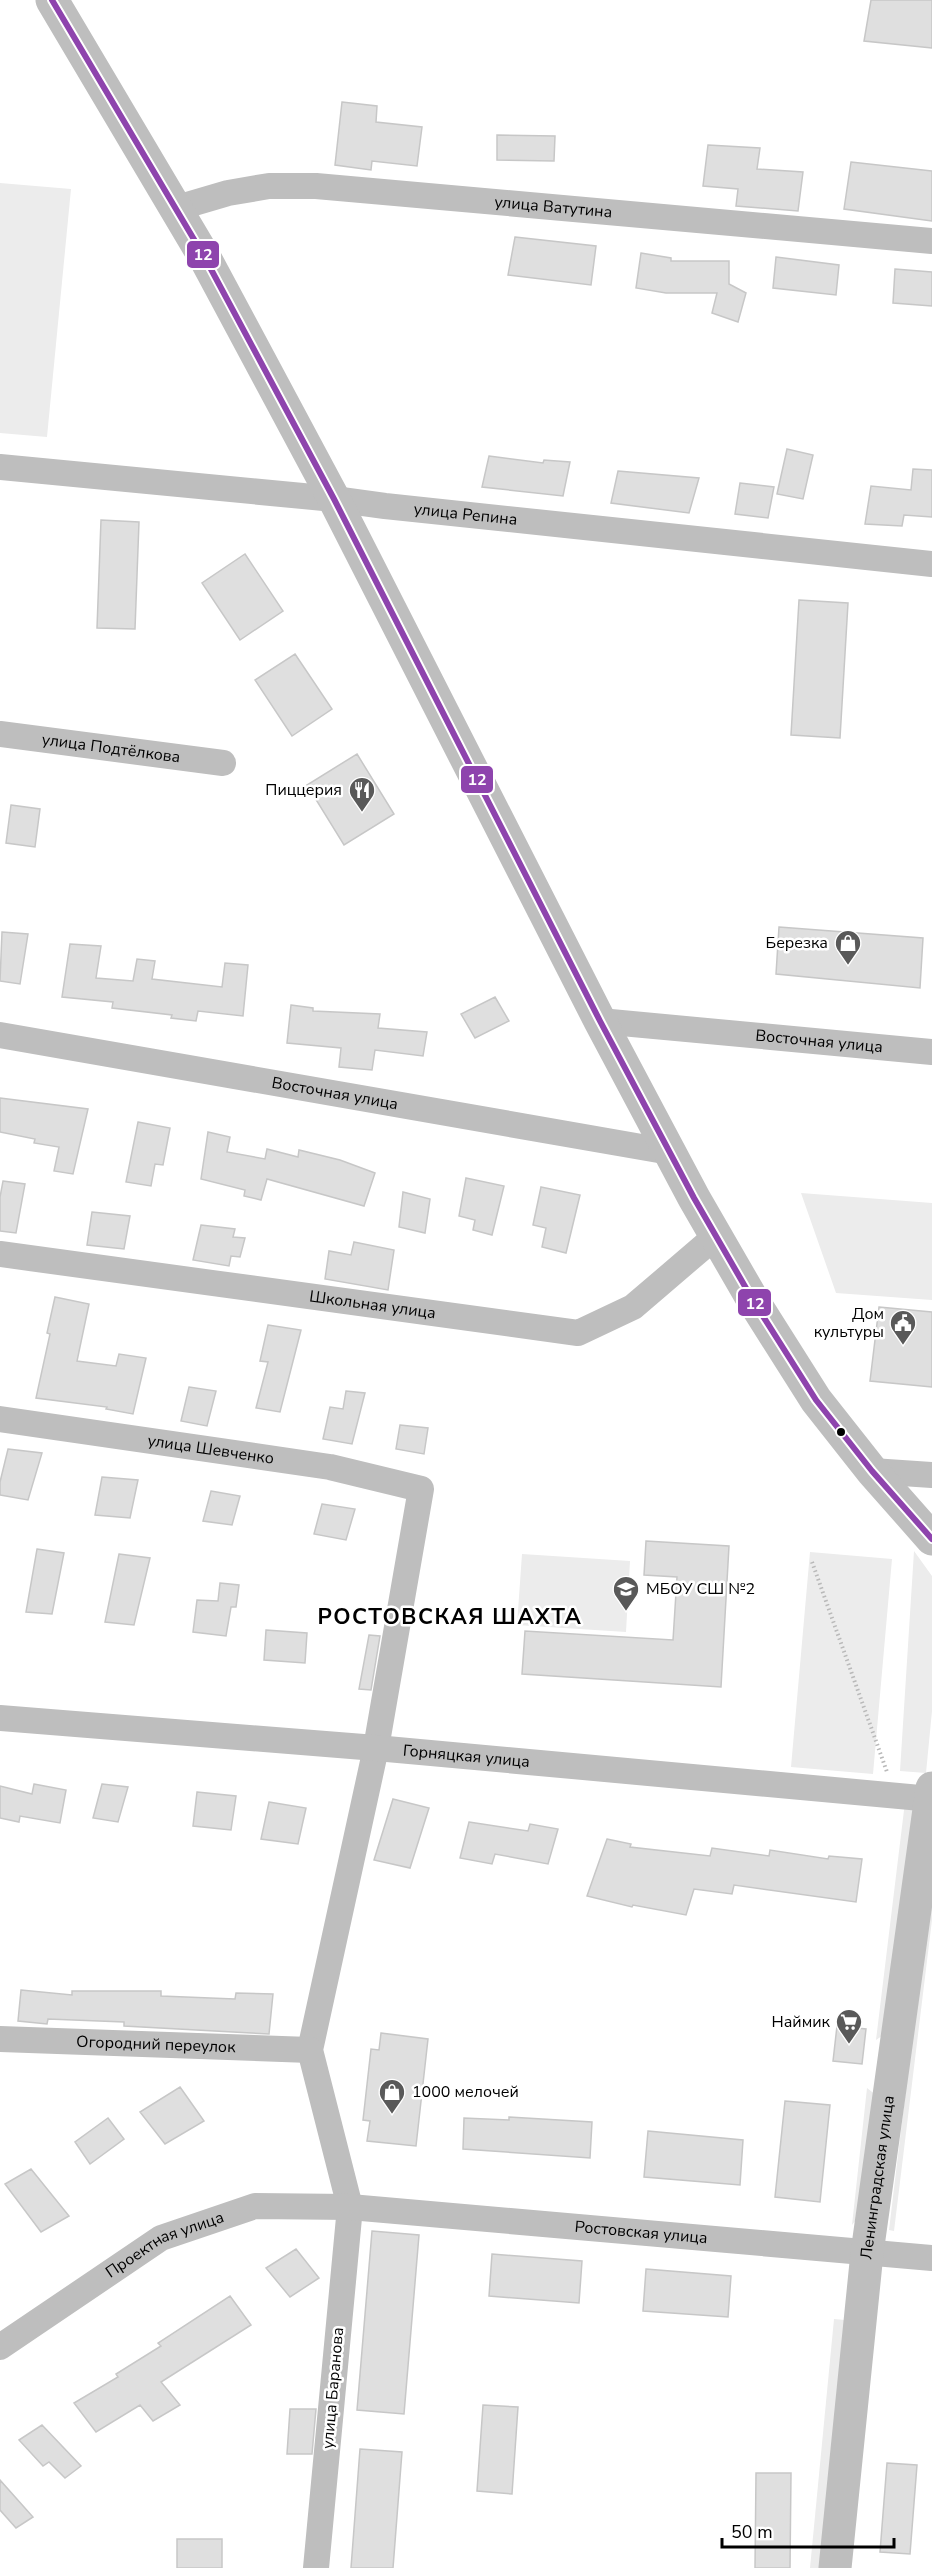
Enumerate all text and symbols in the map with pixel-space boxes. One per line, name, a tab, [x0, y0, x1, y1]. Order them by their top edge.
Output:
street label: улица Ватутина	[493, 191, 613, 223]
line badge: 12	[186, 240, 220, 269]
text: 12	[193, 244, 213, 266]
street label: улица Репина	[413, 498, 518, 531]
street label: улица Подтёлкова	[41, 729, 182, 768]
line badge: 12	[460, 765, 494, 794]
text: 12	[467, 769, 487, 791]
restaurant icon: Пиццерия	[347, 775, 377, 813]
place label: Пиццерия	[265, 779, 342, 801]
shop icon: Березка	[833, 928, 863, 966]
place label: Березка	[766, 932, 828, 954]
street label: Восточная улица	[754, 1025, 884, 1058]
street label: Восточная улица	[270, 1072, 400, 1115]
street label: Школьная улица	[308, 1285, 437, 1324]
line badge: 12	[737, 1288, 772, 1317]
text: 12	[745, 1293, 765, 1315]
place label: Дом культуры	[814, 1303, 884, 1343]
public building icon: Дом культуры	[888, 1308, 918, 1346]
unlabelled marker	[835, 1426, 847, 1438]
street label: улица Шевченко	[146, 1430, 275, 1470]
school or university icon: МБОУ СШ №2	[611, 1574, 641, 1612]
place label: МБОУ СШ №2	[646, 1578, 755, 1600]
district label: РОСТОВСКАЯ ШАХТА	[318, 1602, 582, 1632]
street label: Горняцкая улица	[402, 1740, 531, 1773]
supermarket icon: Наймик	[834, 2007, 864, 2045]
place label: Наймик	[772, 2011, 831, 2033]
street label: Огородний переулок	[76, 2031, 236, 2058]
shop icon: 1000 мелочей	[377, 2077, 407, 2115]
place label: 1000 мелочей	[412, 2081, 519, 2103]
street label: Ленинградская улица	[855, 2094, 900, 2260]
street label: Проектная улица	[101, 2206, 227, 2283]
street label: Ростовская улица	[574, 2216, 709, 2249]
street label: улица Баранова	[317, 2326, 349, 2450]
scale bar	[722, 2511, 894, 2549]
text: 50 m	[731, 2520, 773, 2544]

